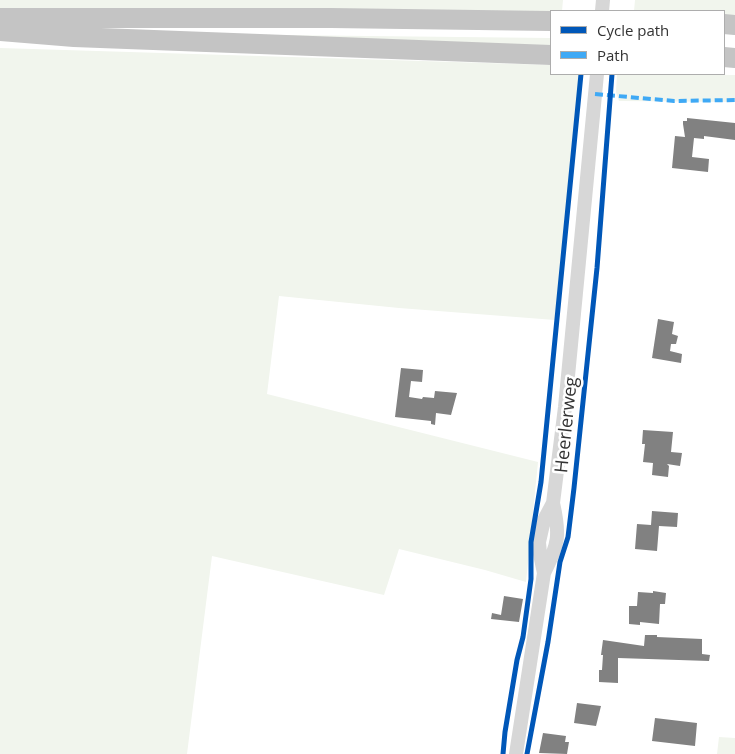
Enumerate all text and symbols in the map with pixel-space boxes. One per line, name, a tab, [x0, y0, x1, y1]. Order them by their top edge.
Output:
legend	[550, 10, 725, 75]
text: Cycle path	[597, 20, 669, 40]
text: Path	[597, 45, 629, 65]
street label: Heerlerweg	[551, 376, 583, 474]

